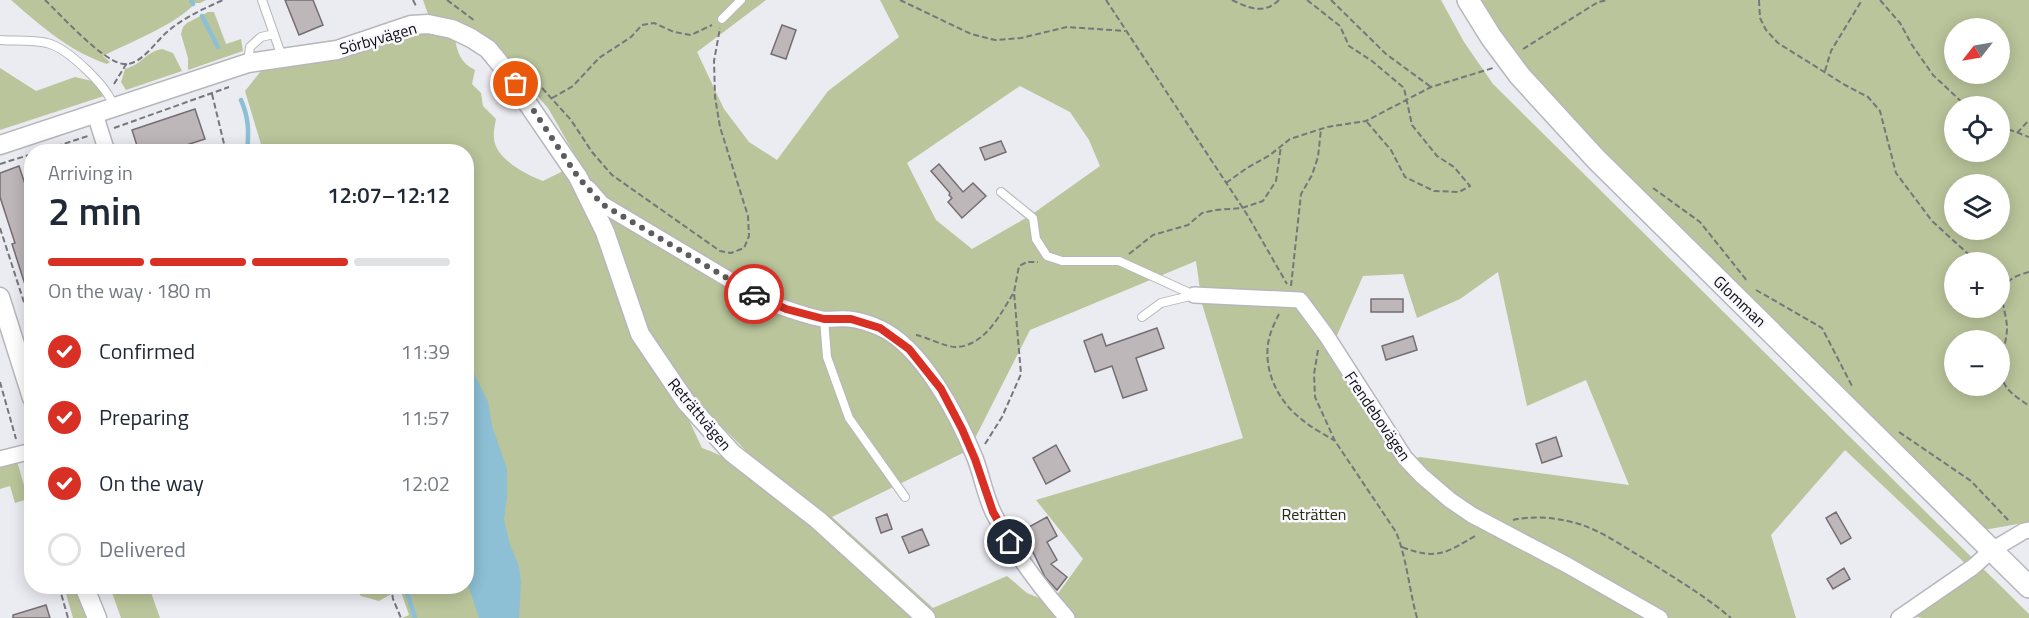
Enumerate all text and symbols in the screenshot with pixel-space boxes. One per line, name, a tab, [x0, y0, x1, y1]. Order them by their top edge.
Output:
street label: Sörbyvägen	[337, 16, 419, 60]
north arrow	[1944, 18, 2010, 84]
map controls	[1944, 18, 2010, 396]
pin	[490, 58, 541, 109]
icon: bag	[499, 67, 532, 100]
button: locate	[1944, 96, 2010, 162]
text: Arriving in	[48, 157, 133, 188]
button: layers	[1944, 174, 2010, 240]
text: 12:07–12:12	[327, 178, 450, 212]
text: 2 min	[48, 181, 142, 240]
button: +	[1944, 252, 2010, 318]
courier	[724, 264, 784, 324]
street label: Glomman	[1708, 270, 1772, 332]
text: On the way · 180 m	[48, 275, 211, 306]
icon: car	[738, 278, 771, 311]
button: −	[1944, 330, 2010, 396]
text: Confirmed	[99, 334, 195, 368]
icon: check	[48, 335, 81, 368]
text: 11:39	[401, 336, 450, 367]
street label: Frendebovägen	[1339, 366, 1417, 466]
street label: Reträttvägen	[662, 372, 738, 456]
text: Preparing	[99, 400, 189, 434]
icon: check	[48, 401, 81, 434]
text: 11:57	[401, 402, 450, 433]
text: On the way	[99, 466, 204, 500]
icon: check	[48, 467, 81, 500]
text: 12:02	[401, 468, 450, 499]
park label: Reträtten	[1282, 502, 1346, 526]
pin	[984, 516, 1035, 567]
icon: home	[993, 525, 1026, 558]
text: Delivered	[99, 532, 186, 566]

